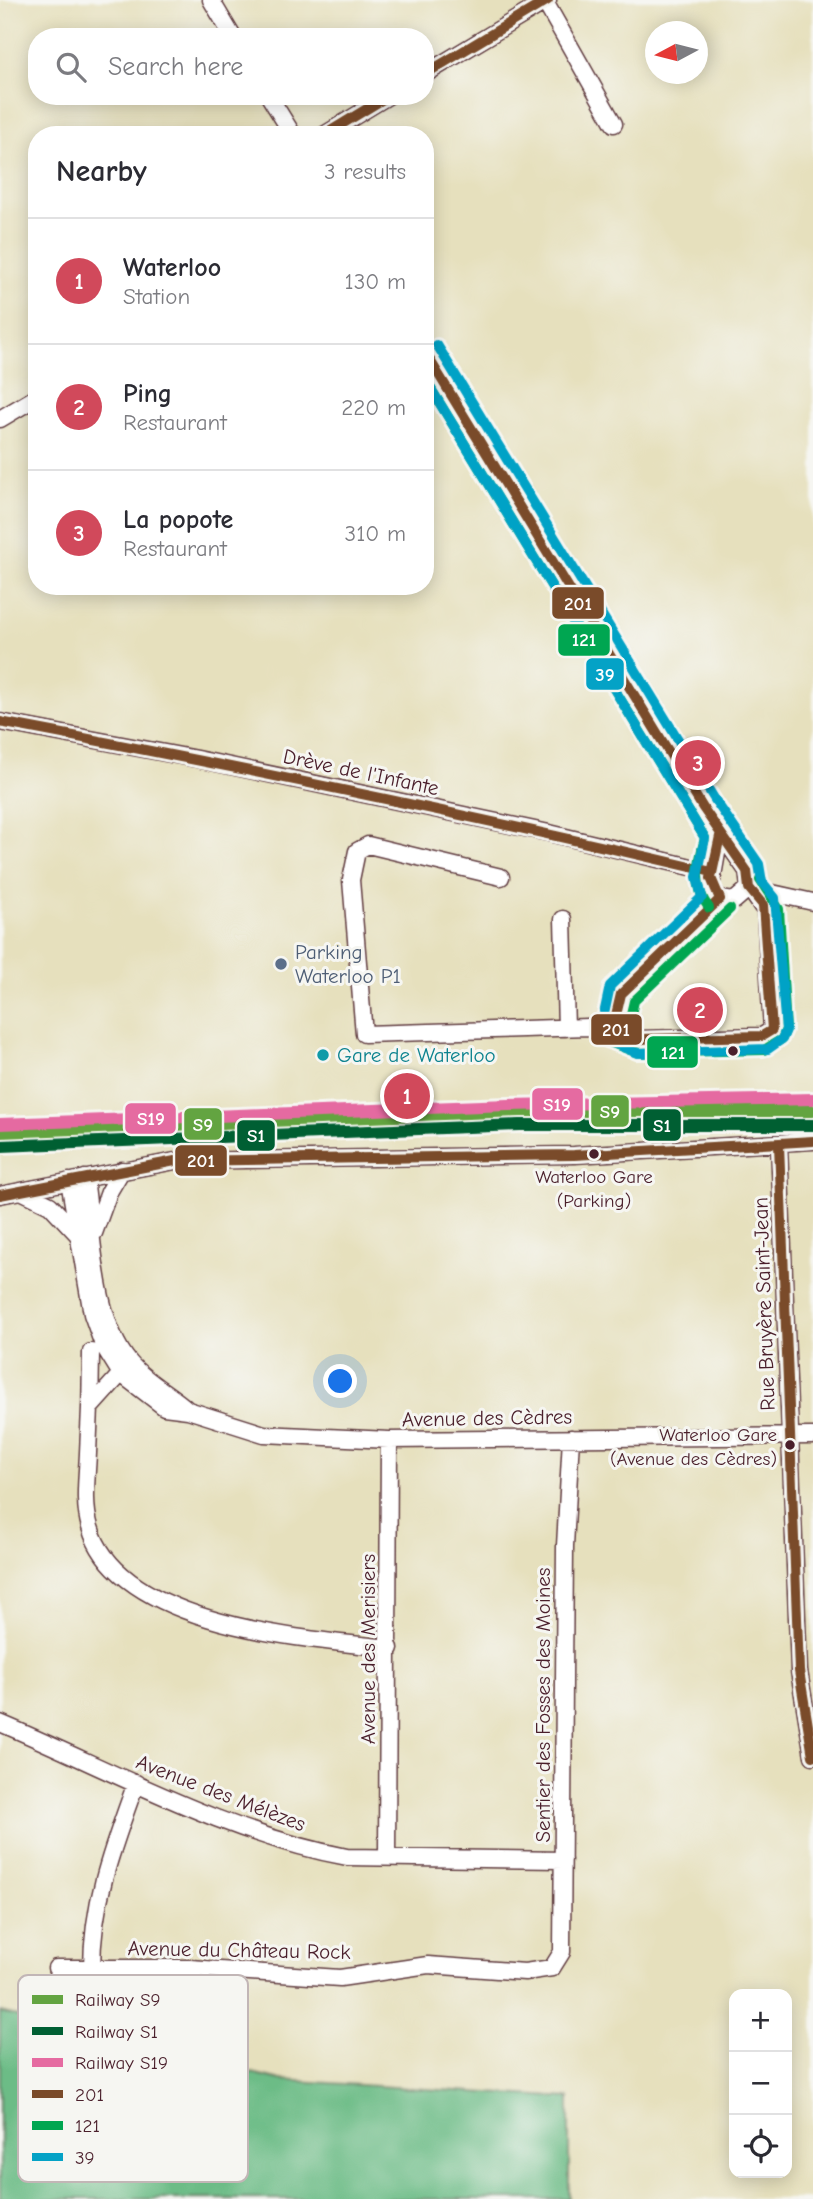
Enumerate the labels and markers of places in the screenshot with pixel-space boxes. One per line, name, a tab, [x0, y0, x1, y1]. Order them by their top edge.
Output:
pin: 3	[675, 737, 721, 789]
place label: Parking Waterloo P1	[295, 940, 401, 988]
marker: Parking Waterloo P1	[273, 956, 289, 972]
pin: 2	[677, 984, 723, 1036]
place label: Gare de Waterloo	[337, 1043, 496, 1067]
unlabelled marker	[726, 1044, 740, 1058]
marker: Gare de Waterloo	[315, 1047, 331, 1063]
pin: 1	[384, 1070, 430, 1122]
marker: Waterloo Gare (Parking)	[587, 1147, 601, 1161]
place label: Waterloo Gare (Parking)	[535, 1166, 653, 1212]
place label: Waterloo Gare (Avenue des Cèdres)	[610, 1424, 777, 1470]
marker: Waterloo Gare (Avenue des Cèdres)	[783, 1438, 797, 1452]

